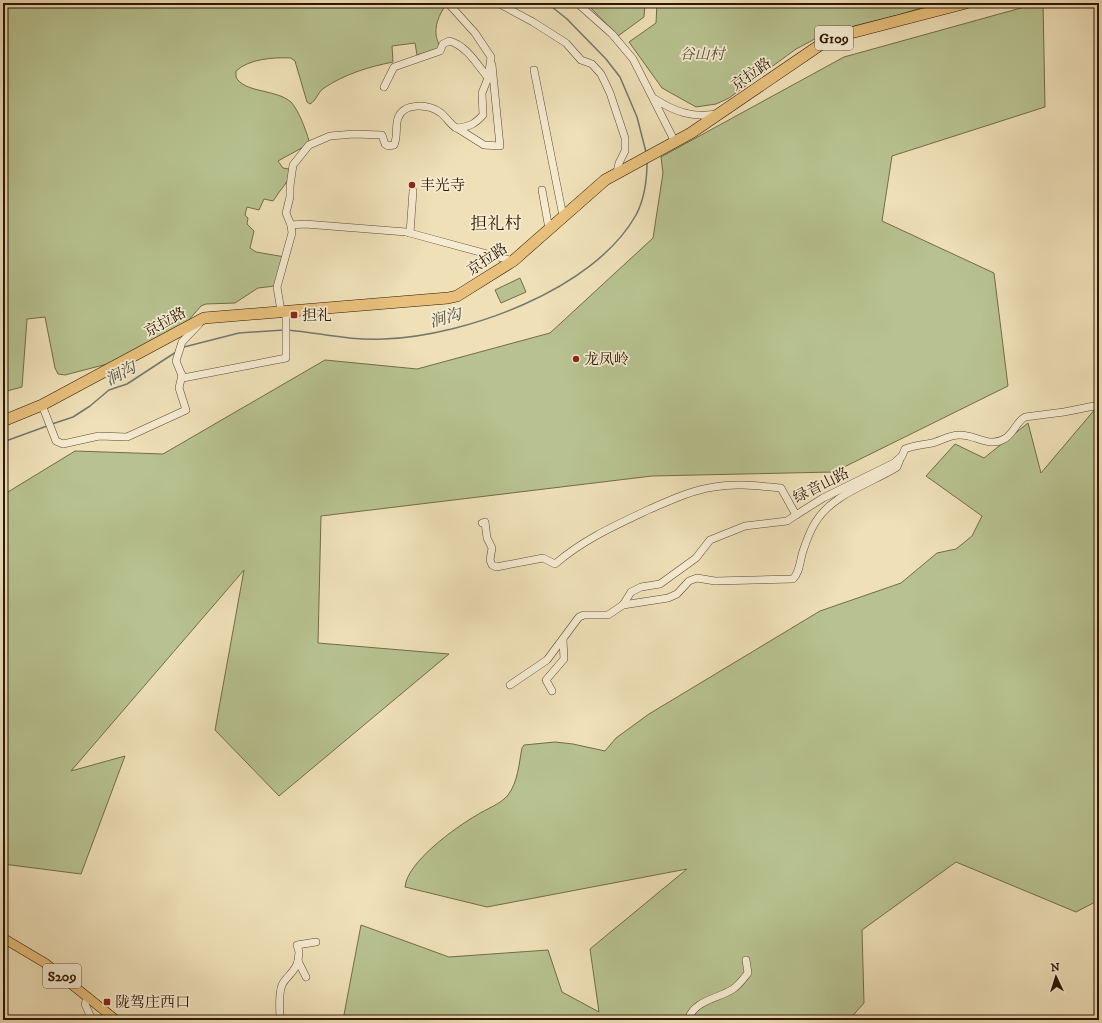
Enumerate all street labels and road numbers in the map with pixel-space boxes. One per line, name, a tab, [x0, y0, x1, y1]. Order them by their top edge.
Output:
road number: G109	[815, 26, 853, 50]
street label: 京拉路	[727, 54, 775, 95]
street label: 京拉路	[463, 239, 511, 280]
street label: 京拉路	[141, 303, 190, 342]
street label: 绿音山路	[790, 463, 852, 508]
road number: S209	[43, 964, 81, 988]

